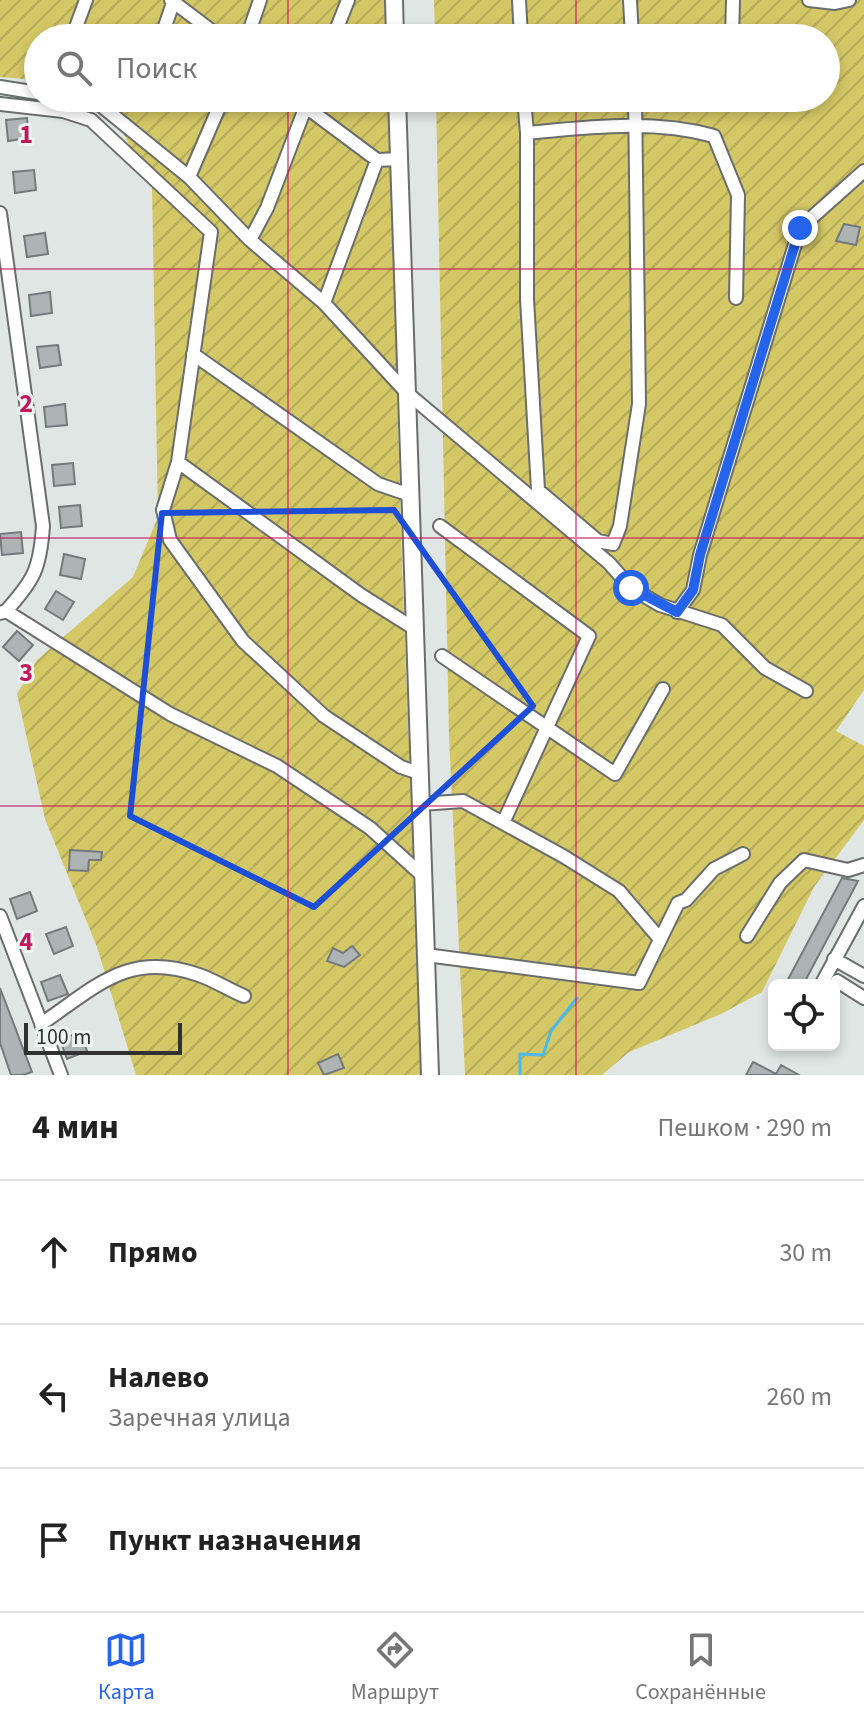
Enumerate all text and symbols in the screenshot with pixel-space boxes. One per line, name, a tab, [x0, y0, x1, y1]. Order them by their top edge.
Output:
search box	[24, 24, 840, 112]
icon: search	[52, 46, 96, 90]
text: Поиск	[116, 47, 197, 90]
text: 1	[19, 116, 33, 153]
route end	[782, 210, 818, 246]
text: 2	[19, 385, 33, 422]
route start	[613, 570, 649, 606]
text: 3	[19, 654, 33, 691]
text: 4	[19, 923, 33, 960]
map controls	[768, 979, 840, 1051]
button: locate	[768, 979, 840, 1051]
scale bar	[24, 1019, 182, 1055]
text: 100 m	[36, 1021, 91, 1053]
text: 4 мин	[32, 1103, 119, 1152]
text: Пешком · 290 m	[657, 1109, 832, 1146]
icon: ahead	[32, 1230, 76, 1274]
text: Прямо	[108, 1231, 198, 1274]
text: 30 m	[779, 1234, 832, 1271]
text: Налево	[108, 1356, 209, 1399]
icon: left	[32, 1374, 76, 1418]
text: 260 m	[766, 1378, 832, 1415]
text: Заречная улица	[108, 1399, 291, 1436]
icon: arrive	[32, 1518, 76, 1562]
text: Пункт назначения	[108, 1519, 362, 1562]
tab: Карта	[98, 1628, 155, 1708]
tab: Маршрут	[351, 1628, 439, 1708]
tab: Сохранённые	[635, 1628, 766, 1708]

